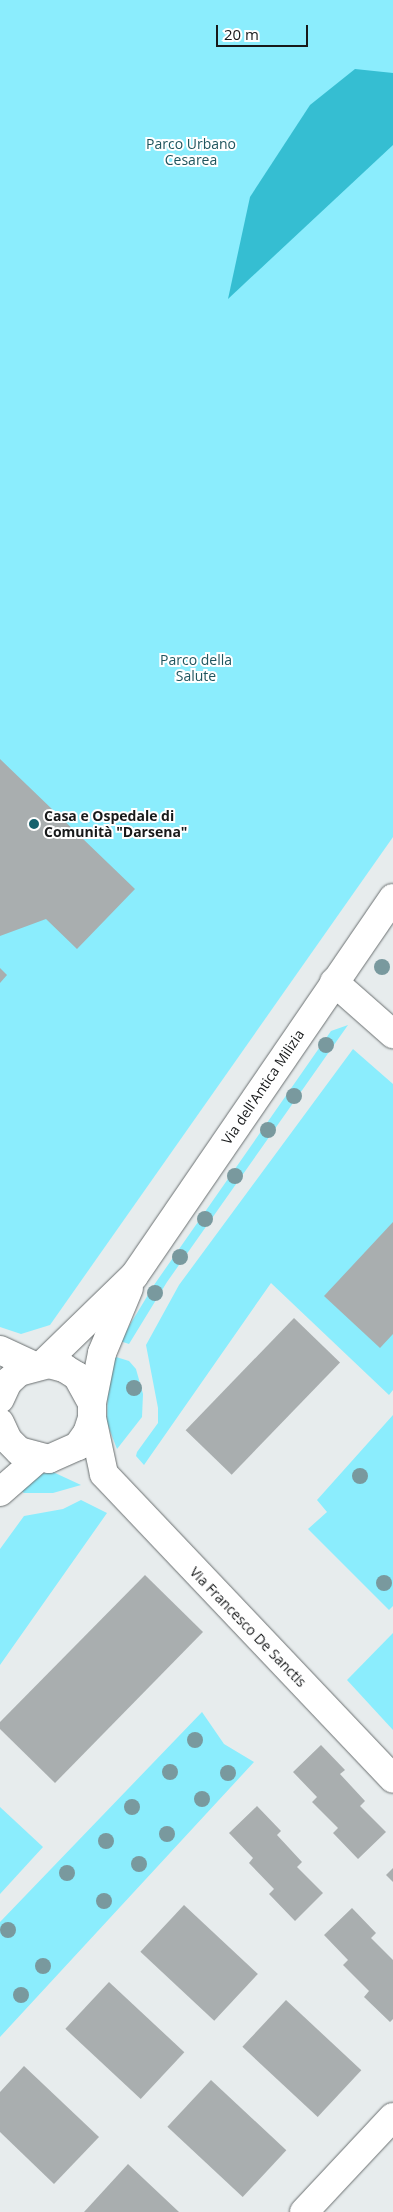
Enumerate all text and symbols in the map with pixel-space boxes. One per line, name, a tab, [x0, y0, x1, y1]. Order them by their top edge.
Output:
scale bar	[218, 15, 310, 47]
text: 20 m	[224, 24, 259, 44]
park label: Parco Urbano Cesarea	[146, 136, 236, 168]
park label: Parco della Salute	[160, 652, 232, 684]
place label: Casa e Ospedale di Comunità "Darsena"	[44, 808, 187, 840]
marker: Casa e Ospedale di Comunità "Darsena"	[28, 818, 40, 830]
street label: Via dell'Antica Milizia	[218, 1026, 308, 1148]
street label: Via Francesco De Sanctis	[186, 1564, 310, 1690]

